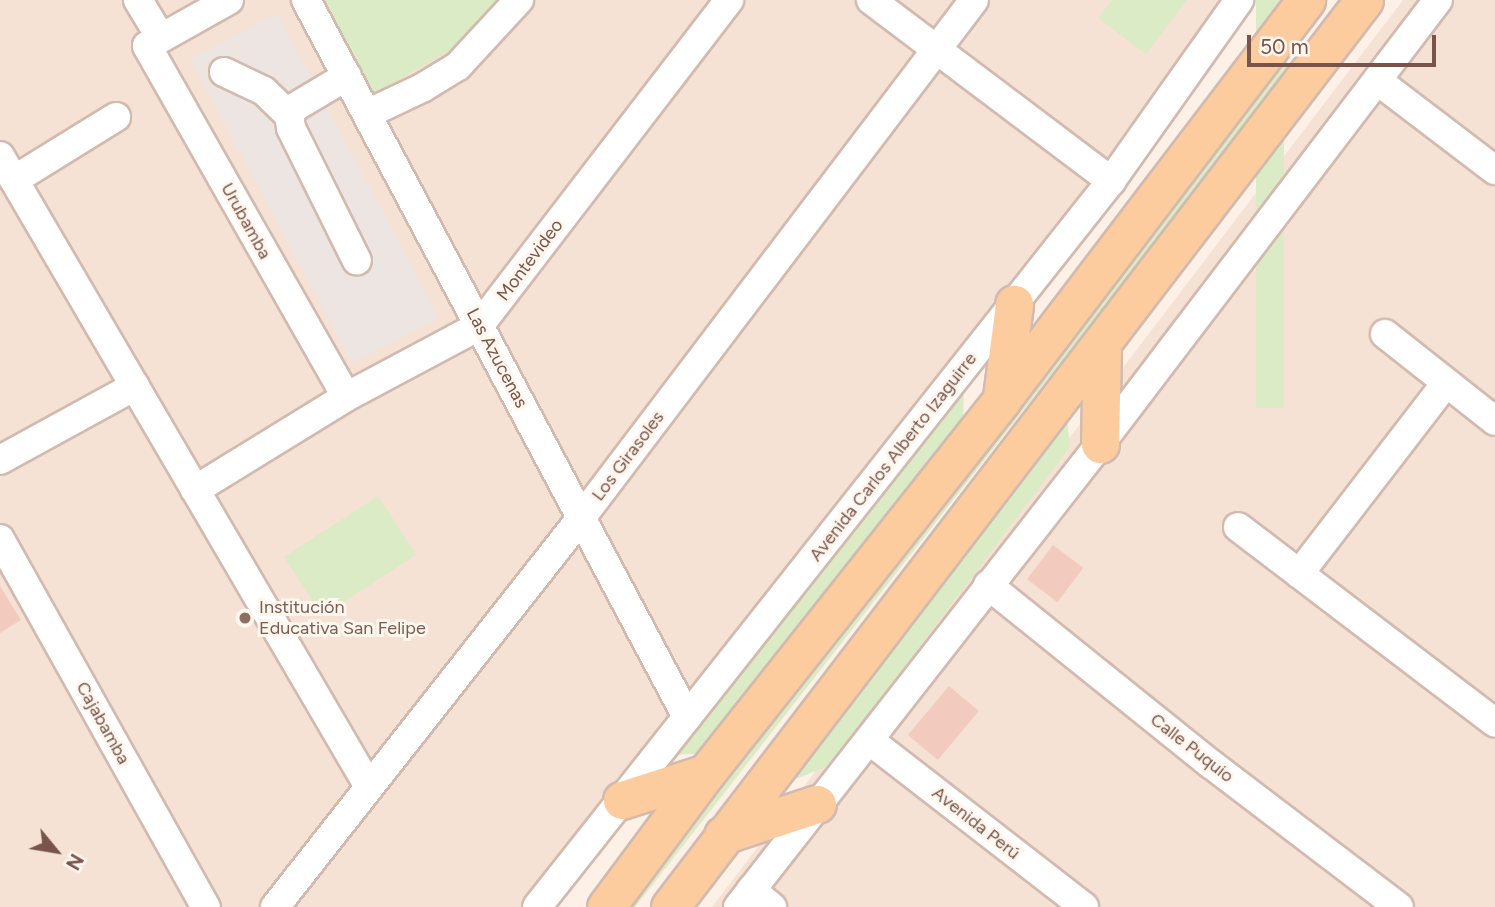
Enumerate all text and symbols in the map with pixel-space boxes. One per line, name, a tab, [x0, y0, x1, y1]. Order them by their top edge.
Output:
scale bar	[1250, 21, 1439, 65]
text: 50 m	[1260, 34, 1309, 59]
street label: Urubamba	[216, 179, 276, 263]
street label: Montevideo	[492, 215, 568, 305]
street label: Las Azucenas	[462, 305, 532, 411]
street label: Avenida Carlos Alberto Izaguirre	[805, 348, 981, 566]
street label: Los Girasoles	[587, 407, 669, 505]
place label: Institución Educativa San Felipe	[259, 597, 426, 640]
marker: Institución Educativa San Felipe	[237, 610, 253, 626]
street label: Cajabamba	[72, 678, 134, 768]
street label: Calle Puquio	[1146, 709, 1238, 787]
street label: Avenida Perú	[928, 782, 1024, 864]
north arrow	[21, 816, 91, 886]
text: N	[61, 850, 88, 874]

